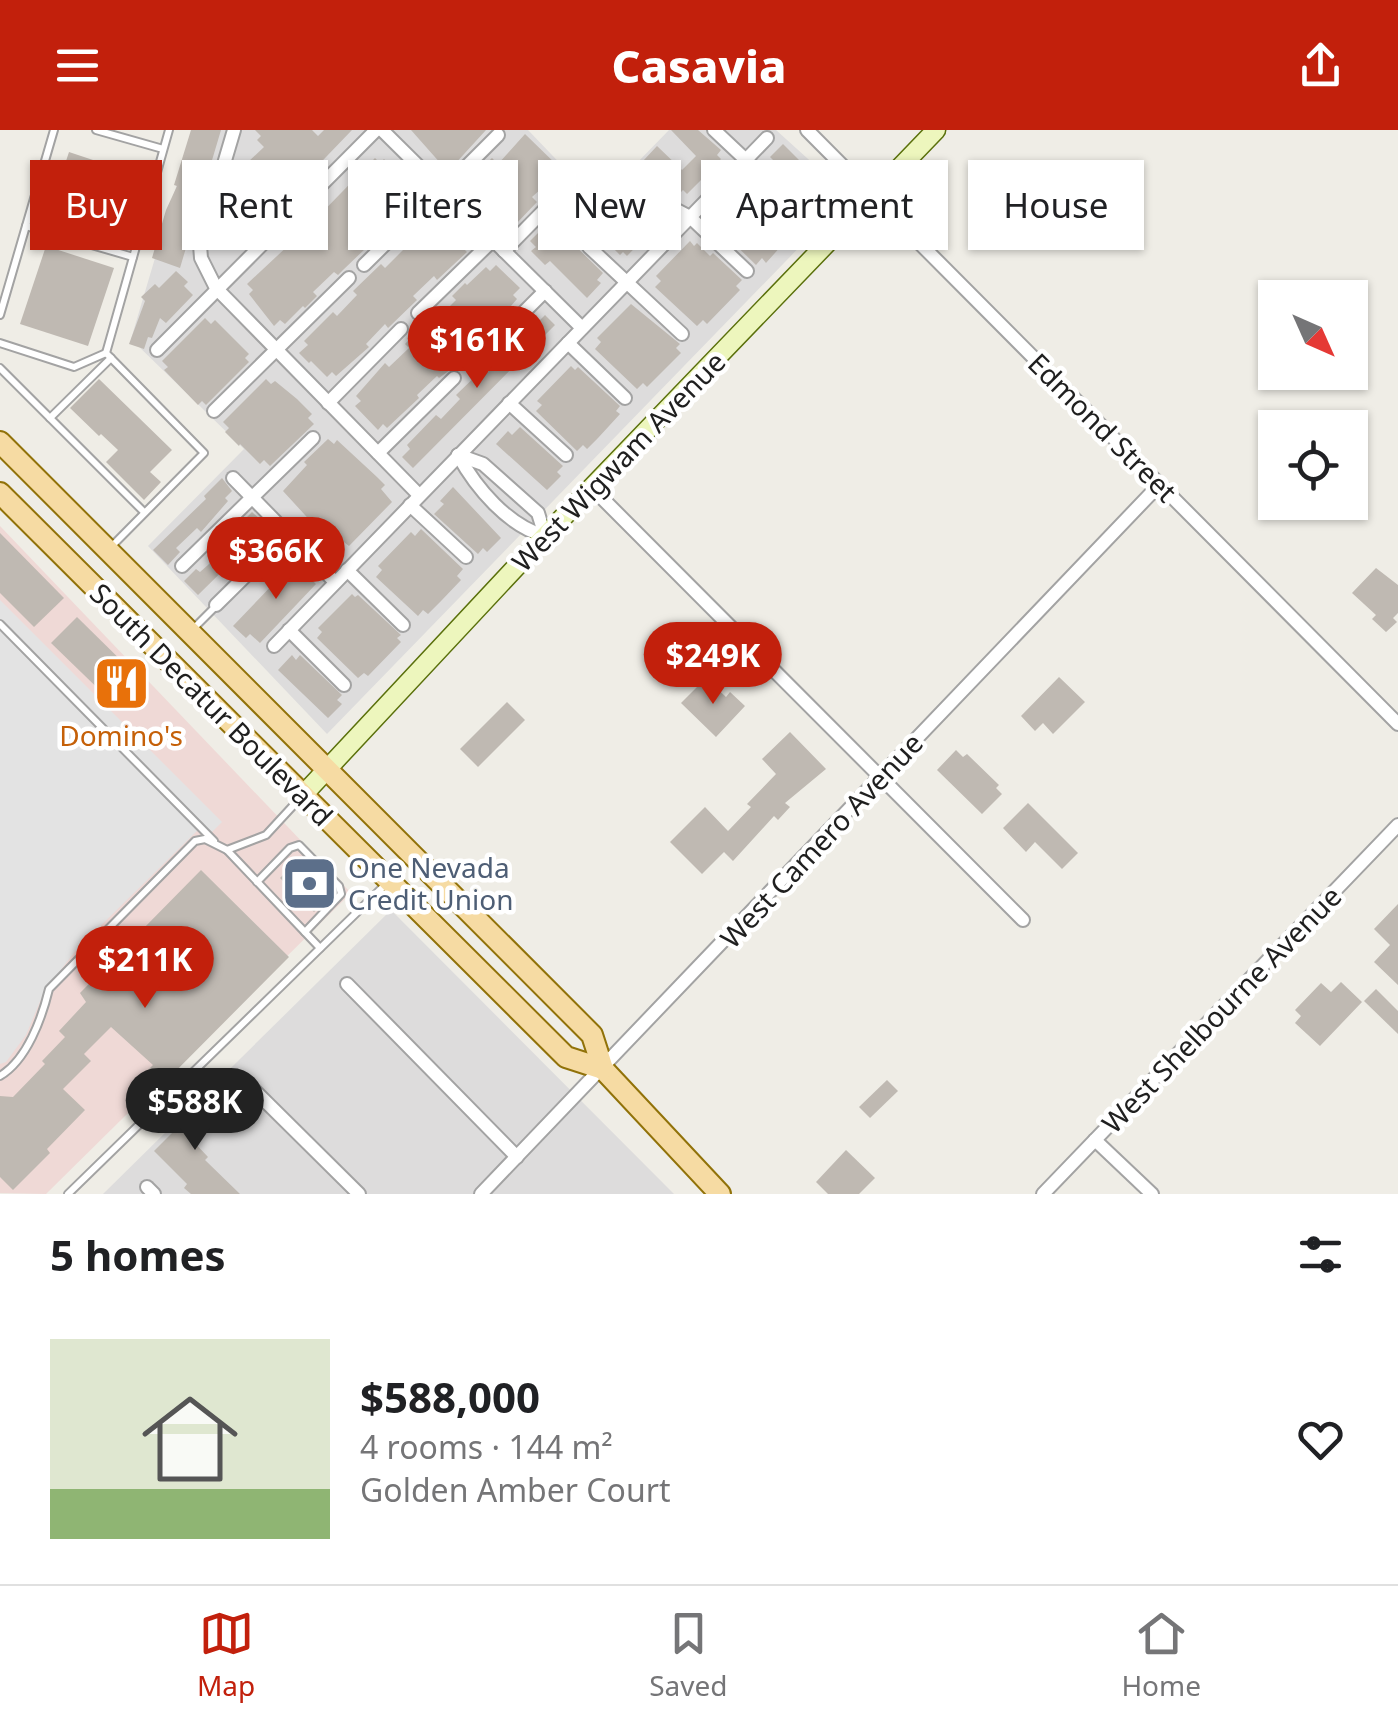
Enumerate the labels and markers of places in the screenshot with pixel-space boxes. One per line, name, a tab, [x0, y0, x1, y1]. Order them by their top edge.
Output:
pin: $161K	[407, 306, 547, 391]
pin: $366K	[206, 517, 346, 602]
pin: $249K	[643, 622, 783, 707]
restaurant icon: Domino's	[91, 654, 151, 714]
place label: Domino's	[59, 716, 183, 754]
place label: One Nevada Credit Union	[348, 848, 514, 918]
bank icon: One Nevada Credit Union	[279, 853, 339, 913]
pin: $211K	[75, 926, 215, 1011]
pin: $588K	[125, 1068, 265, 1153]

